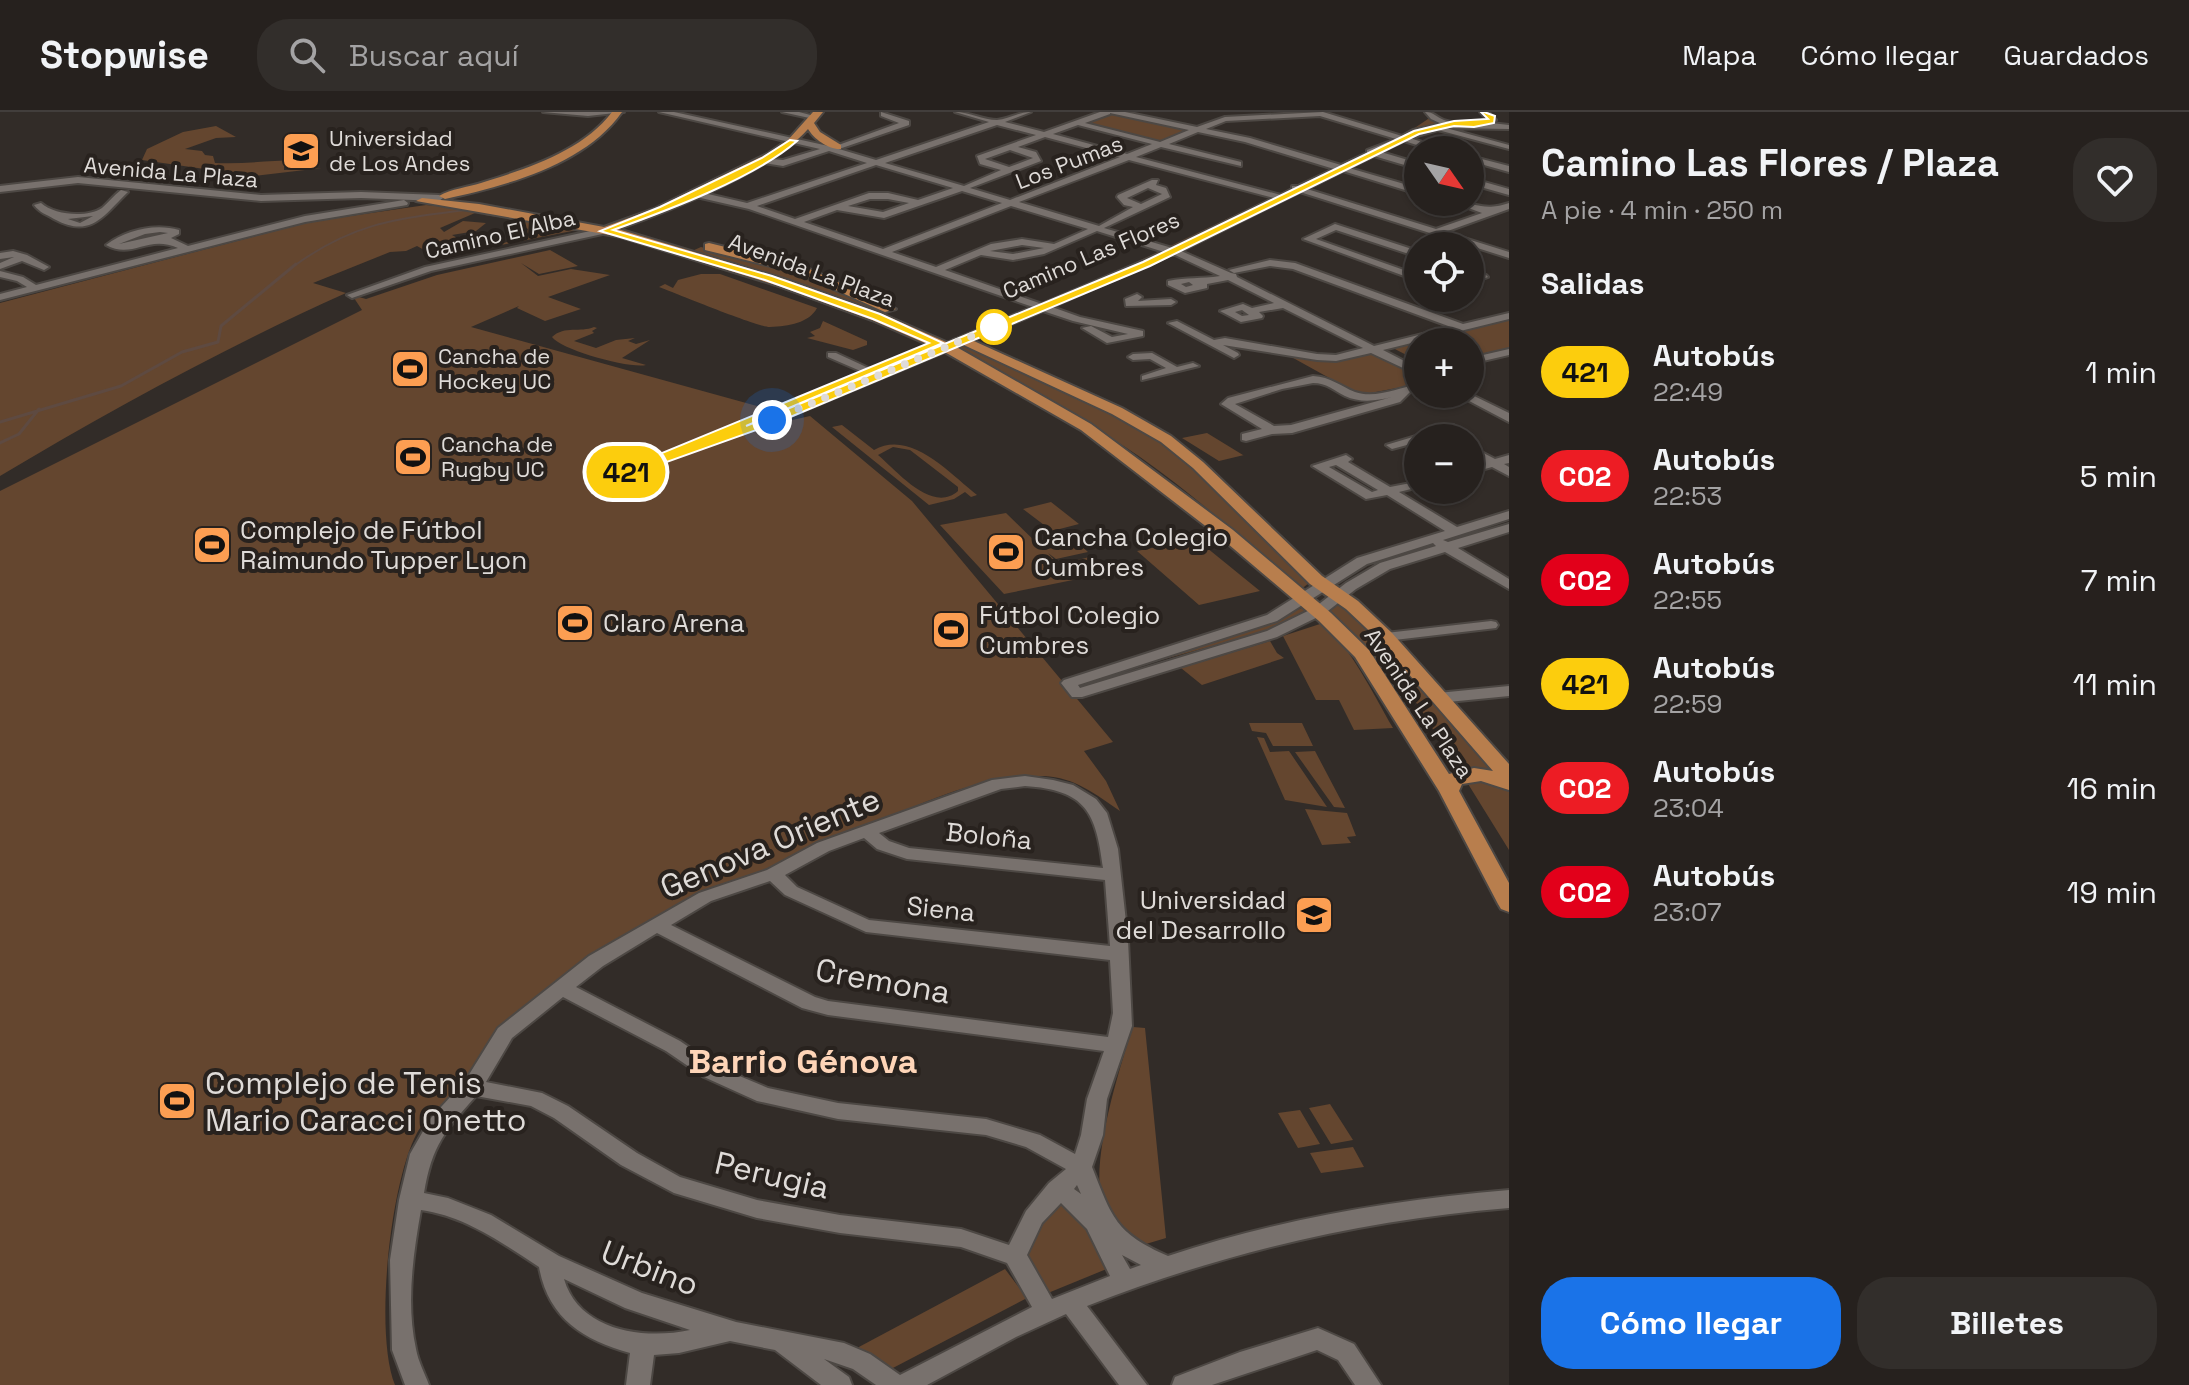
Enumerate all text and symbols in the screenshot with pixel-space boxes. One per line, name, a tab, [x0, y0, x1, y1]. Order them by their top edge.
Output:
search box	[257, 19, 817, 91]
text: Stopwise	[40, 31, 209, 79]
icon: search	[285, 33, 329, 77]
text: Buscar aquí	[349, 36, 519, 75]
text: Mapa	[1682, 37, 1757, 73]
text: Cómo llegar	[1801, 37, 1959, 73]
text: Guardados	[2003, 37, 2149, 73]
place label: Universidad de Los Andes	[329, 124, 470, 177]
street label: Los Pumas	[1011, 129, 1127, 195]
school or university icon: Universidad de Los Andes	[280, 130, 322, 172]
north arrow	[1404, 136, 1484, 216]
map controls	[1404, 136, 1484, 504]
button: heart	[2073, 138, 2157, 222]
text: Camino Las Flores / Plaza	[1541, 139, 1999, 187]
street label: Avenida La Plaza	[83, 150, 260, 194]
text: A pie · 4 min · 250 m	[1541, 193, 1783, 227]
street label: Camino El Alba	[422, 203, 578, 265]
street label: Camino Las Flores	[999, 205, 1183, 305]
street label: Avenida La Plaza	[725, 227, 899, 313]
button: locate	[1404, 232, 1484, 312]
text: Salidas	[1541, 264, 1645, 303]
unlabelled marker	[977, 310, 1011, 344]
button: +	[1404, 328, 1484, 408]
text: Autobús	[1653, 336, 1775, 375]
place label: Cancha de Hockey UC	[438, 342, 551, 395]
sports icon: Cancha de Hockey UC	[389, 348, 431, 390]
text: 1 min	[2085, 353, 2157, 392]
text: 421	[1561, 354, 1609, 390]
text: 22:49	[1653, 375, 1723, 409]
your location	[752, 400, 792, 440]
button: −	[1404, 424, 1484, 504]
place label: Cancha de Rugby UC	[441, 430, 553, 483]
sports icon: Cancha de Rugby UC	[392, 436, 434, 478]
text: Autobús	[1653, 440, 1775, 479]
line badge: 421	[580, 446, 672, 498]
text: 421	[602, 454, 650, 490]
text: 5 min	[2080, 457, 2157, 496]
text: C02	[1559, 458, 1611, 494]
text: 22:53	[1653, 479, 1722, 513]
place label: Complejo de Fútbol Raimundo Tupper Lyon	[240, 513, 527, 577]
place label: Cancha Colegio Cumbres	[1034, 520, 1228, 584]
sports icon: Complejo de Fútbol Raimundo Tupper Lyon	[191, 524, 233, 566]
sports icon: Cancha Colegio Cumbres	[985, 531, 1027, 573]
text: Autobús	[1653, 544, 1775, 583]
text: 7 min	[2081, 561, 2157, 600]
text: C02	[1559, 562, 1611, 598]
text: 22:55	[1653, 583, 1722, 617]
place label: Fútbol Colegio Cumbres	[979, 598, 1160, 662]
sports icon: Claro Arena	[554, 602, 596, 644]
place label: Claro Arena	[603, 606, 745, 640]
sports icon: Fútbol Colegio Cumbres	[930, 609, 972, 651]
street label: Avenida La Plaza	[1358, 623, 1480, 784]
text: Autobús	[1653, 648, 1775, 687]
text: 11 min	[2073, 665, 2157, 704]
text: 421	[1561, 666, 1609, 702]
text: 22:59	[1653, 687, 1722, 721]
text: Autobús	[1653, 752, 1775, 791]
text: 16 min	[2067, 769, 2157, 808]
text: C02	[1559, 770, 1611, 806]
street label: Genova Oriente	[654, 779, 886, 907]
text: 23:04	[1653, 791, 1724, 825]
street label: Boloña	[944, 815, 1034, 857]
text: Autobús	[1653, 856, 1775, 895]
text: 19 min	[2067, 873, 2157, 912]
text: C02	[1559, 874, 1611, 910]
place label: Universidad del Desarrollo	[1116, 883, 1286, 947]
street label: Siena	[905, 889, 977, 929]
school or university icon: Universidad del Desarrollo	[1293, 894, 1335, 936]
text: 23:07	[1653, 895, 1722, 929]
street label: Cremona	[812, 949, 954, 1013]
district label: Barrio Génova	[689, 1040, 917, 1083]
place label: Complejo de Tenis Mario Caracci Onetto	[205, 1063, 527, 1140]
sports icon: Complejo de Tenis Mario Caracci Onetto	[156, 1080, 198, 1122]
street label: Perugia	[711, 1142, 833, 1208]
street label: Urbino	[596, 1231, 704, 1305]
button: Cómo llegar	[1541, 1277, 1841, 1369]
button: Billetes	[1857, 1277, 2157, 1369]

